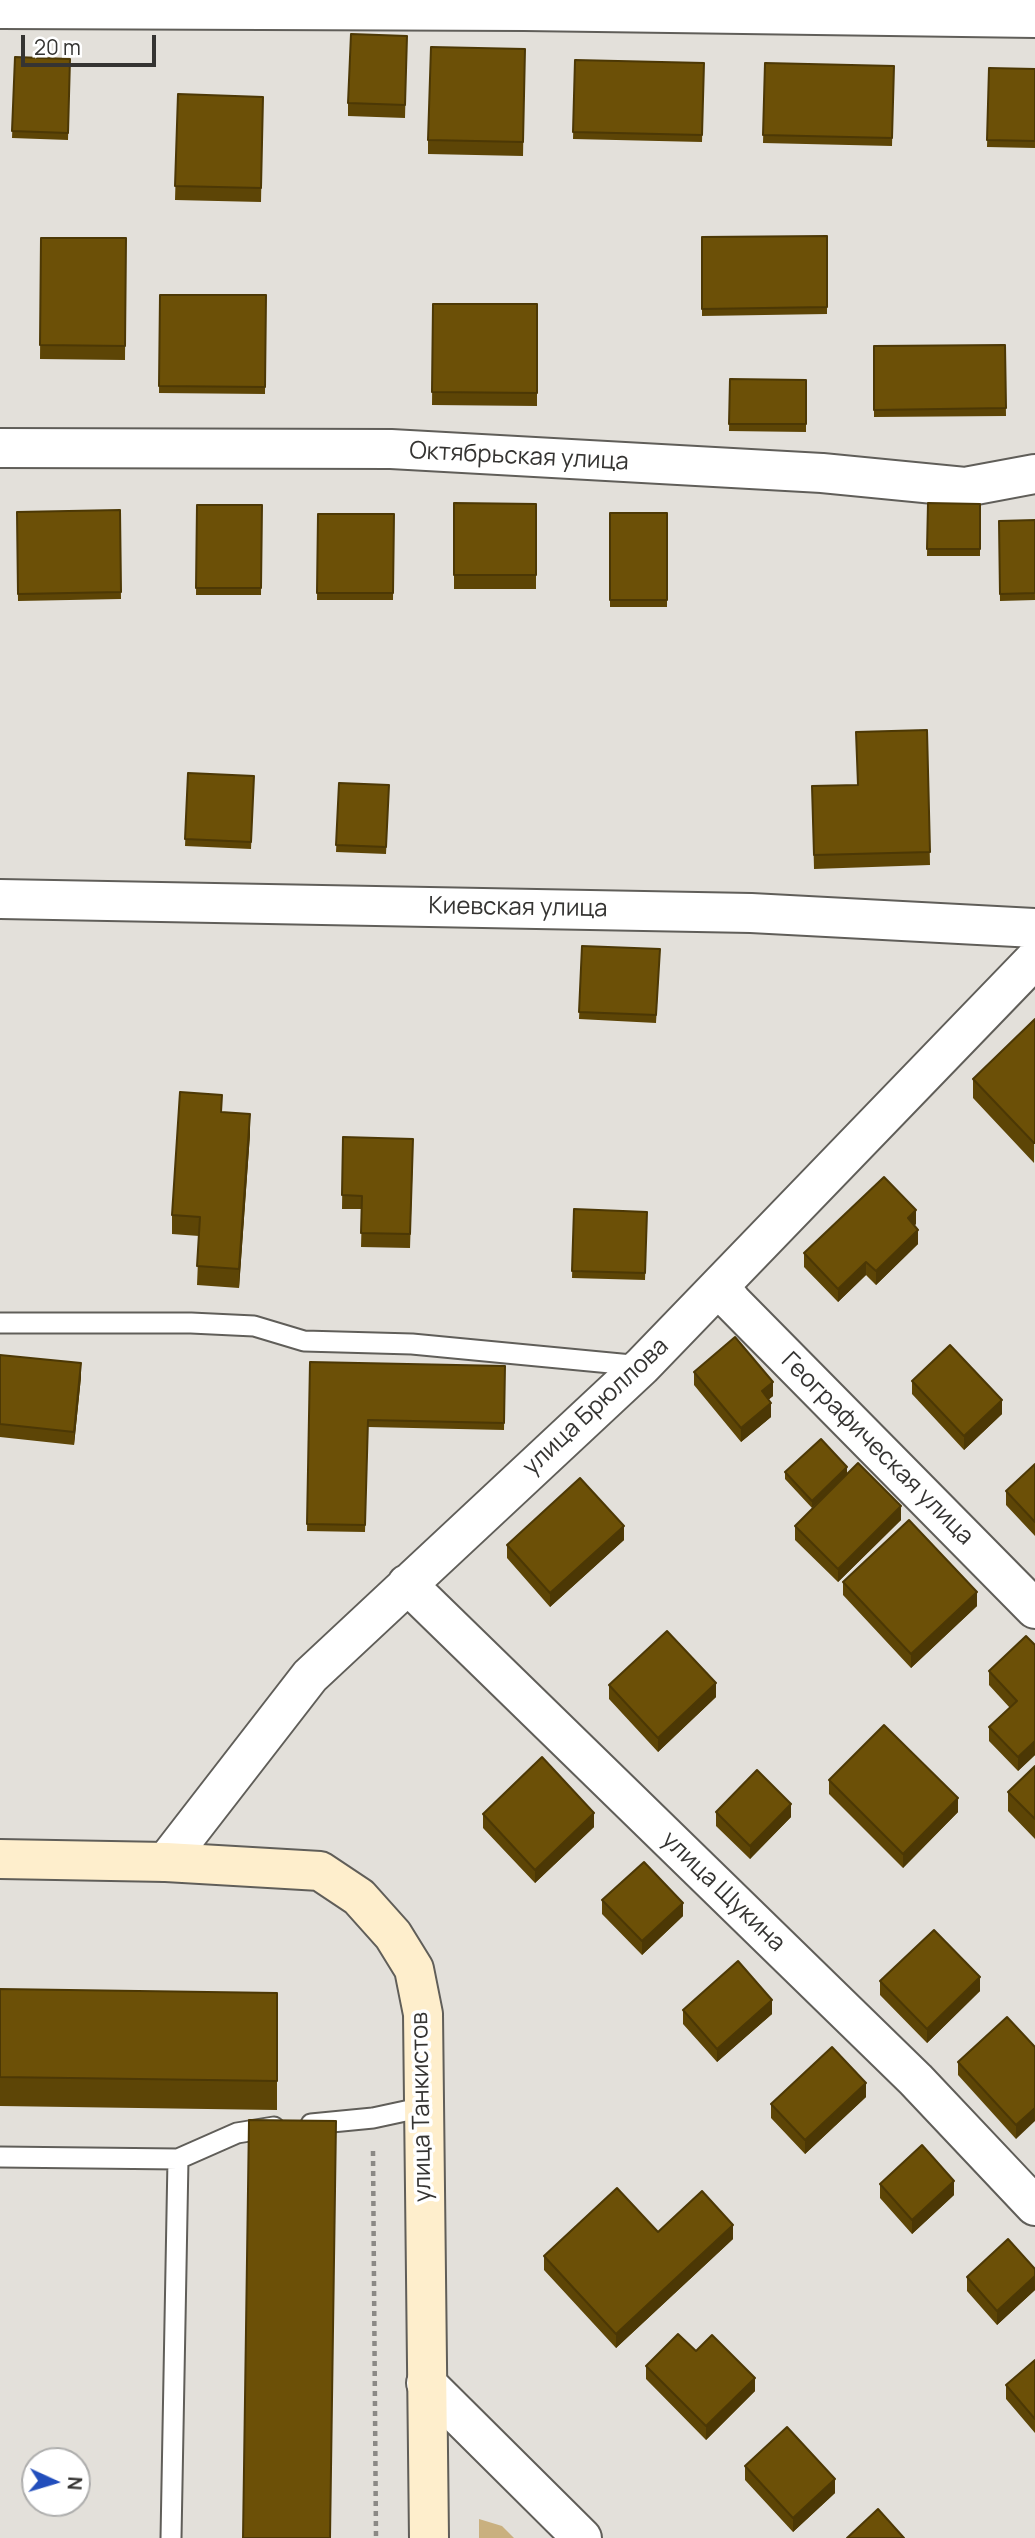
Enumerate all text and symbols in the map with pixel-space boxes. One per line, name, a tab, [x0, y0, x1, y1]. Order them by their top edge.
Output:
scale bar	[24, 21, 159, 65]
text: 20 m	[34, 33, 81, 61]
street label: Октябрьская улица	[409, 437, 629, 477]
street label: Киевская улица	[428, 892, 608, 924]
street label: улица Брюллова	[517, 1332, 675, 1482]
street label: Географическая улица	[775, 1347, 979, 1551]
street label: улица Щукина	[655, 1826, 791, 1958]
street label: улица Танкистов	[406, 2012, 438, 2202]
north arrow	[21, 2447, 91, 2517]
text: N	[62, 2476, 88, 2491]

